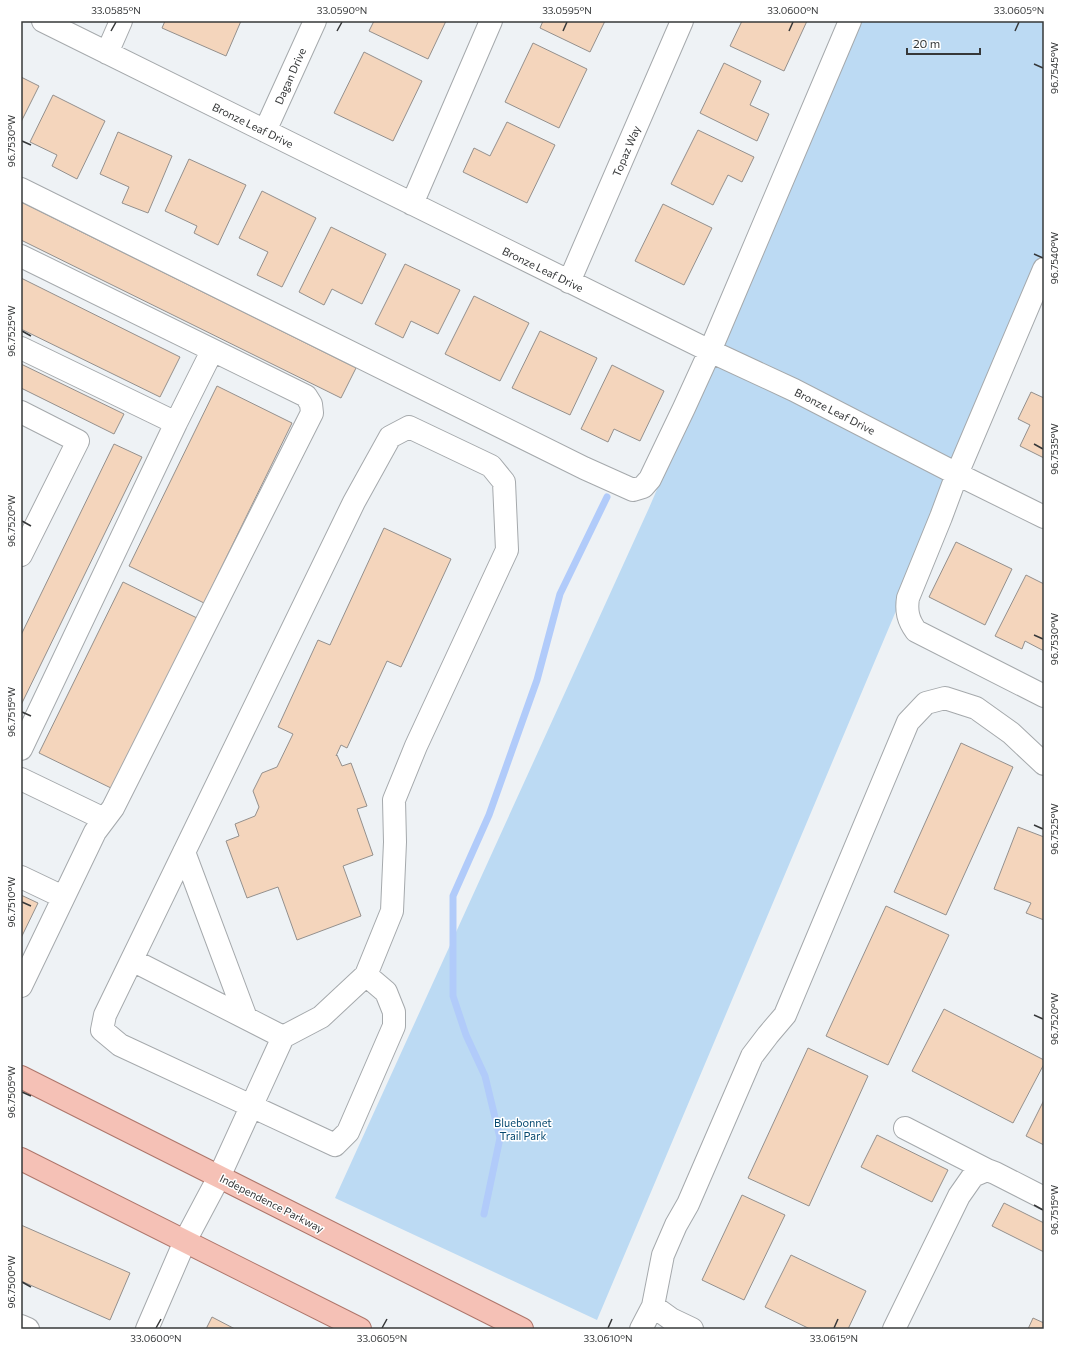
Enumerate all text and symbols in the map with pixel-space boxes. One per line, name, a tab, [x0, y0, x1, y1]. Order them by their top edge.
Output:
text: 33.0585°N	[91, 4, 141, 16]
text: 33.0590°N	[317, 4, 367, 16]
text: 33.0595°N	[542, 4, 592, 16]
text: 33.0600°N	[767, 4, 819, 16]
text: 33.0605°N	[994, 4, 1044, 16]
scale bar	[907, 30, 980, 56]
text: 20 m	[913, 36, 940, 50]
text: 96.7545°W	[1048, 42, 1060, 94]
street label: Dagan Drive	[272, 46, 308, 106]
street label: Bronze Leaf Drive	[210, 100, 296, 150]
text: 96.7530°W	[5, 115, 17, 167]
street label: Topaz Way	[609, 123, 643, 179]
text: 96.7540°W	[1048, 232, 1060, 284]
street label: Bronze Leaf Drive	[500, 244, 586, 294]
text: 96.7525°W	[5, 305, 17, 357]
street label: Bronze Leaf Drive	[793, 385, 878, 437]
text: 96.7535°W	[1048, 423, 1060, 475]
text: 96.7520°W	[5, 495, 17, 547]
text: 96.7530°W	[1048, 613, 1060, 665]
text: 96.7515°W	[5, 687, 17, 737]
text: 96.7525°W	[1048, 803, 1060, 855]
text: 96.7510°W	[5, 877, 17, 927]
text: 96.7520°W	[1048, 993, 1060, 1045]
text: 96.7505°W	[5, 1066, 17, 1118]
park label: Bluebonnet Trail Park	[494, 1116, 552, 1142]
street label: Independence Parkway	[218, 1171, 326, 1235]
text: 96.7515°W	[1048, 1185, 1060, 1235]
text: 96.7500°W	[5, 1255, 17, 1309]
text: 33.0600°N	[130, 1332, 182, 1344]
text: 33.0605°N	[357, 1332, 407, 1344]
text: 33.0610°N	[583, 1332, 633, 1344]
text: 33.0615°N	[810, 1332, 858, 1344]

